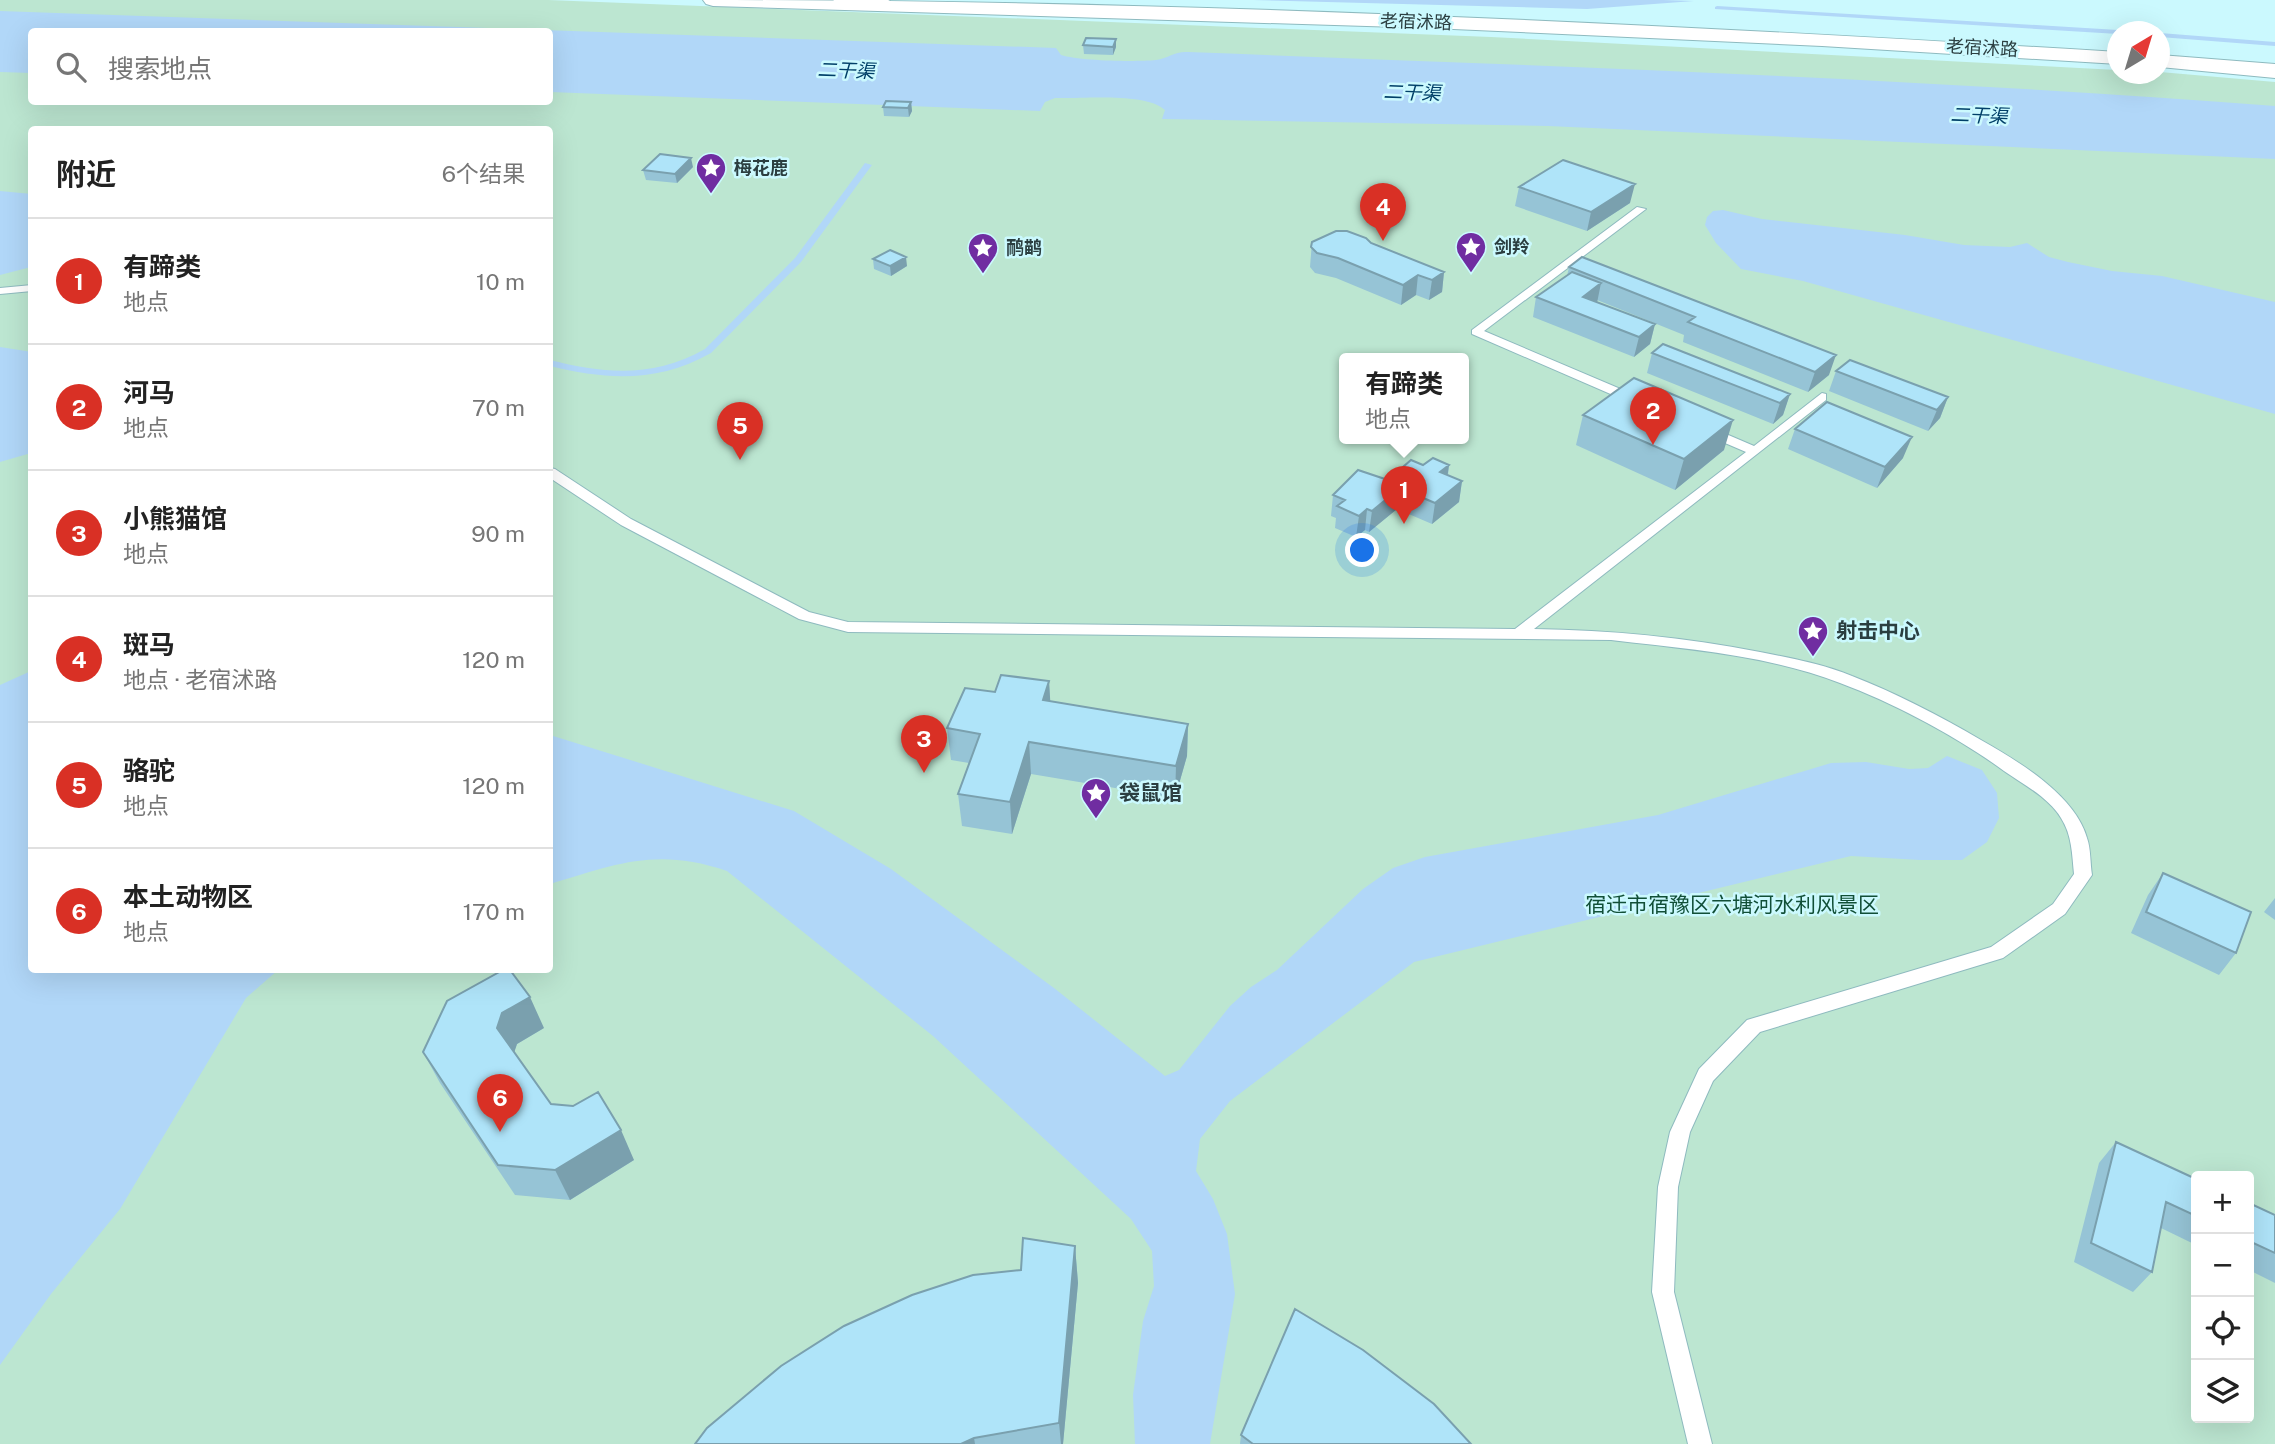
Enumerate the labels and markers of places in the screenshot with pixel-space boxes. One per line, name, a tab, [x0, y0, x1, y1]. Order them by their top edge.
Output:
place icon: 梅花鹿	[694, 151, 728, 195]
place label: 梅花鹿	[734, 157, 788, 178]
pin: 4	[1360, 183, 1406, 241]
place icon: 剑羚	[1454, 230, 1488, 274]
place icon: 鸸鹋	[966, 231, 1000, 275]
place label: 剑羚	[1494, 236, 1530, 257]
place label: 鸸鹋	[1006, 237, 1042, 258]
pin: 2	[1630, 387, 1676, 445]
pin: 5	[717, 402, 763, 460]
pin: 1	[1381, 466, 1427, 524]
place icon: 射击中心	[1796, 614, 1830, 658]
place label: 射击中心	[1836, 618, 1920, 643]
pin: 3	[901, 715, 947, 773]
place icon: 袋鼠馆	[1079, 776, 1113, 820]
place label: 袋鼠馆	[1119, 780, 1182, 805]
pin: 6	[477, 1074, 523, 1132]

